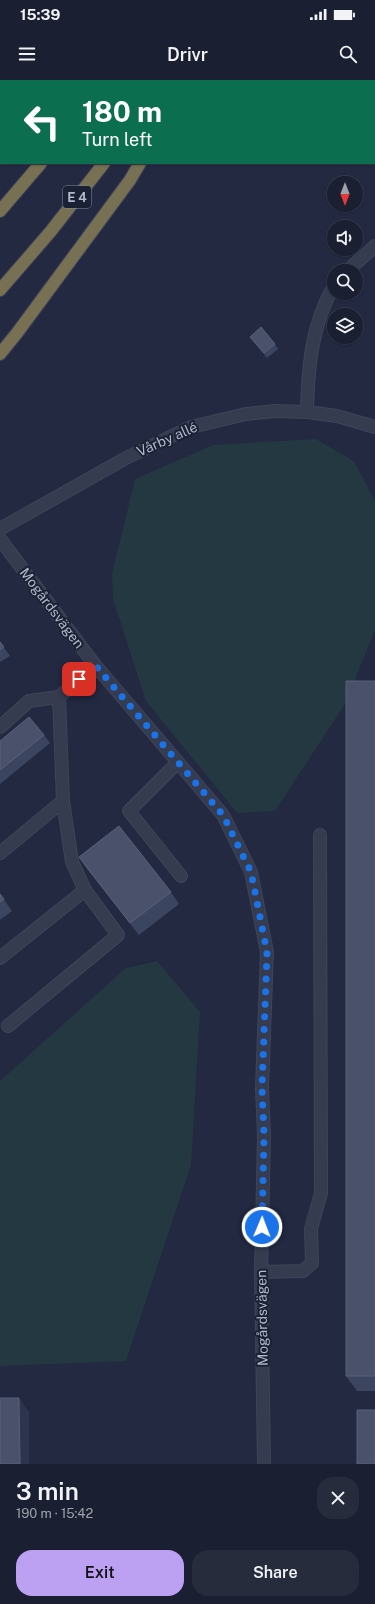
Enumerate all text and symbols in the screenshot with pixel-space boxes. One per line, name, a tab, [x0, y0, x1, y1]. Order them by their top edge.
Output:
text: 15:39	[20, 6, 60, 23]
icon: menu	[16, 43, 38, 65]
icon: search	[337, 43, 359, 65]
text: Drivr	[167, 44, 208, 65]
text: 180 m	[82, 95, 162, 128]
icon: left	[16, 96, 68, 148]
text: Turn left	[82, 129, 152, 150]
north arrow	[327, 176, 363, 212]
map controls	[327, 176, 363, 344]
road number: E 4	[63, 186, 91, 208]
button: sound	[327, 220, 363, 256]
button: search	[327, 264, 363, 300]
button: layers	[327, 308, 363, 344]
street label: Vårby allé	[134, 419, 200, 459]
street label: Mogårdsvägen	[17, 565, 87, 651]
pin	[62, 662, 96, 696]
icon: arrive	[68, 668, 90, 690]
position arrow	[241, 1206, 283, 1248]
street label: Mogårdsvägen	[253, 1270, 271, 1366]
text: 3 min	[16, 1477, 79, 1505]
button: close	[317, 1477, 359, 1519]
text: 190 m · 15:42	[16, 1506, 93, 1521]
button: Exit	[16, 1550, 184, 1596]
button: Share	[192, 1550, 359, 1596]

